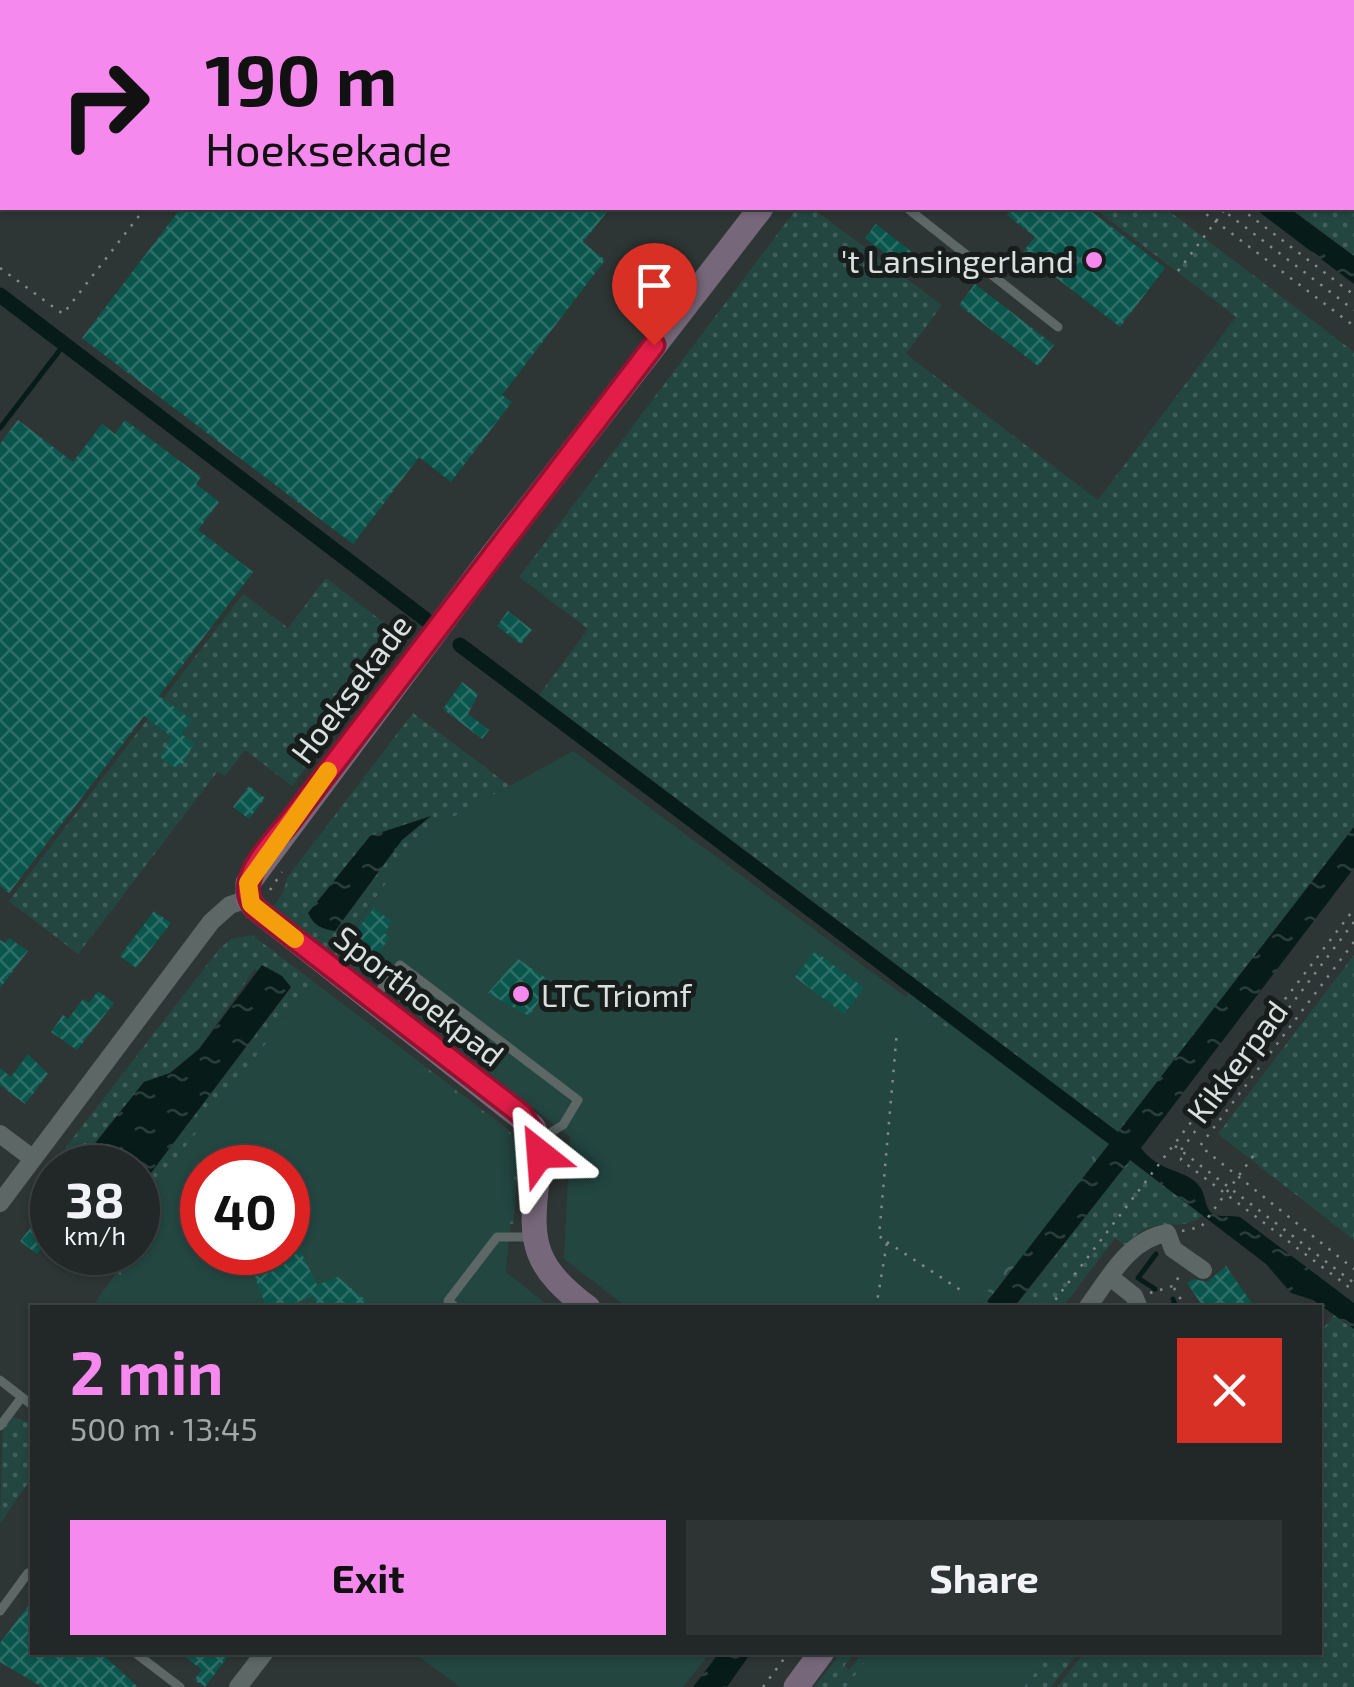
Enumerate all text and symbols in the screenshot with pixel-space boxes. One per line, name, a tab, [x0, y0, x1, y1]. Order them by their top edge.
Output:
text: 190 m	[205, 36, 398, 120]
icon: right	[40, 40, 170, 170]
text: Hoeksekade	[205, 121, 452, 175]
place label: 't Lansingerland	[841, 241, 1074, 279]
pin	[612, 243, 697, 346]
marker: 't Lansingerland	[1083, 249, 1105, 271]
icon: arrive	[627, 258, 682, 313]
street label: Hoeksekade	[282, 606, 418, 770]
street label: Sporthoekpad	[328, 917, 512, 1073]
place label: LTC Triomf	[541, 975, 693, 1013]
marker: LTC Triomf	[510, 983, 532, 1005]
street label: Kikkerpad	[1178, 992, 1294, 1130]
position arrow	[488, 1102, 592, 1206]
speed limit sign: 40	[180, 1145, 310, 1275]
text: 38	[65, 1168, 125, 1228]
text: km/h	[64, 1220, 126, 1250]
text: 2 min	[70, 1335, 223, 1407]
button: close	[1177, 1338, 1282, 1443]
text: 500 m · 13:45	[70, 1409, 258, 1447]
button: Exit	[70, 1520, 666, 1635]
button: Share	[686, 1520, 1282, 1635]

